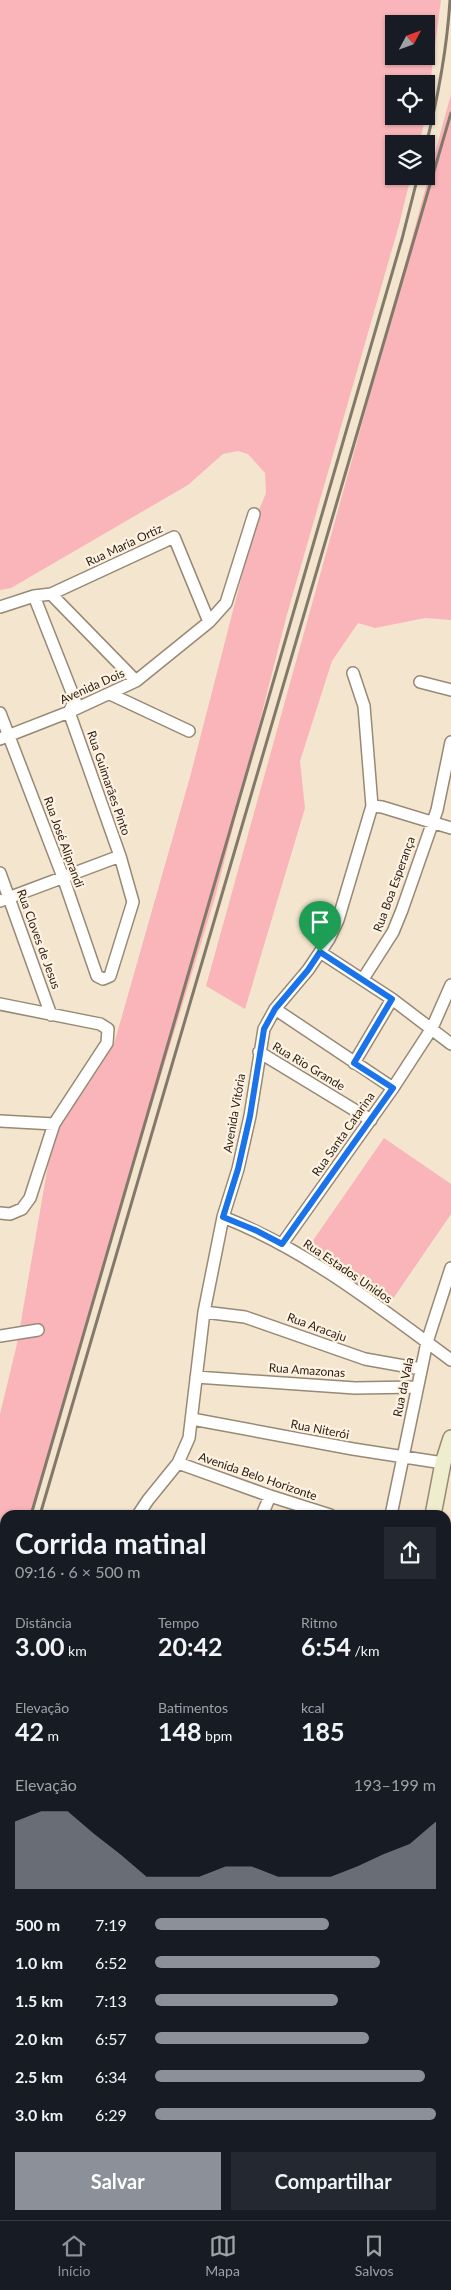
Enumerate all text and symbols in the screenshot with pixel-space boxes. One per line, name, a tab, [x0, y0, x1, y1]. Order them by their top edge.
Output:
north arrow	[385, 15, 435, 65]
map controls	[385, 15, 435, 185]
button: locate	[385, 75, 435, 125]
button: layers	[385, 135, 435, 185]
street label: Rua Maria Ortiz	[83, 520, 165, 569]
street label: Avenida Dois	[57, 665, 127, 707]
street label: Rua Guimarães Pinto	[84, 729, 134, 837]
street label: Rua José Aliprandi	[41, 795, 87, 890]
street label: Rua Boa Esperança	[370, 834, 418, 934]
street label: Rua Cloves de Jesus	[14, 887, 64, 991]
pin	[299, 901, 341, 952]
icon: arrive	[306, 908, 334, 936]
street label: Rua Rio Grande	[270, 1038, 348, 1094]
street label: Avenida Vitória	[220, 1072, 248, 1154]
street label: Rua Santa Catarina	[308, 1089, 378, 1179]
street label: Rua Estados Unidos	[301, 1236, 395, 1306]
street label: Rua Aracaju	[285, 1309, 349, 1345]
street label: Rua da Vala	[389, 1356, 417, 1418]
street label: Rua Amazonas	[268, 1360, 346, 1380]
street label: Rua Niterói	[289, 1416, 351, 1442]
street label: Avenida Belo Horizonte	[197, 1449, 319, 1503]
text: Corrida matinal	[15, 1526, 207, 1560]
button: share	[384, 1527, 436, 1579]
text: 09:16 · 6 × 500 m	[15, 1562, 140, 1581]
text: Distância	[15, 1614, 72, 1631]
text: Tempo	[158, 1614, 199, 1631]
text: Ritmo	[301, 1614, 338, 1631]
text: 3.00	[15, 1631, 64, 1661]
text: 20:42	[158, 1631, 222, 1661]
text: 6:54	[301, 1631, 351, 1661]
text: km	[64, 1642, 87, 1659]
text: /km	[351, 1642, 380, 1659]
text: Elevação	[15, 1699, 69, 1716]
text: Batimentos	[158, 1699, 228, 1716]
text: kcal	[301, 1699, 325, 1716]
text: 42	[15, 1716, 44, 1746]
text: 148	[158, 1716, 202, 1746]
text: 185	[301, 1716, 345, 1746]
text: m	[44, 1727, 59, 1744]
text: bpm	[202, 1727, 232, 1744]
text: Elevação	[15, 1775, 77, 1794]
text: 193–199 m	[354, 1775, 436, 1794]
text: 500 m	[15, 1915, 60, 1934]
text: 7:19	[95, 1915, 127, 1934]
text: 1.0 km	[15, 1953, 63, 1972]
text: 6:52	[95, 1953, 127, 1972]
text: 1.5 km	[15, 1991, 63, 2010]
text: 7:13	[95, 1991, 127, 2010]
text: 2.0 km	[15, 2029, 63, 2048]
text: 6:57	[95, 2029, 127, 2048]
text: 2.5 km	[15, 2067, 63, 2086]
text: 6:34	[95, 2067, 127, 2086]
text: 3.0 km	[15, 2105, 63, 2124]
text: 6:29	[95, 2105, 127, 2124]
button: Salvar	[15, 2152, 221, 2210]
button: Compartilhar	[231, 2152, 436, 2210]
tab: Início	[57, 2232, 90, 2279]
tab: Mapa	[205, 2232, 240, 2279]
tab: Salvos	[355, 2232, 394, 2279]

